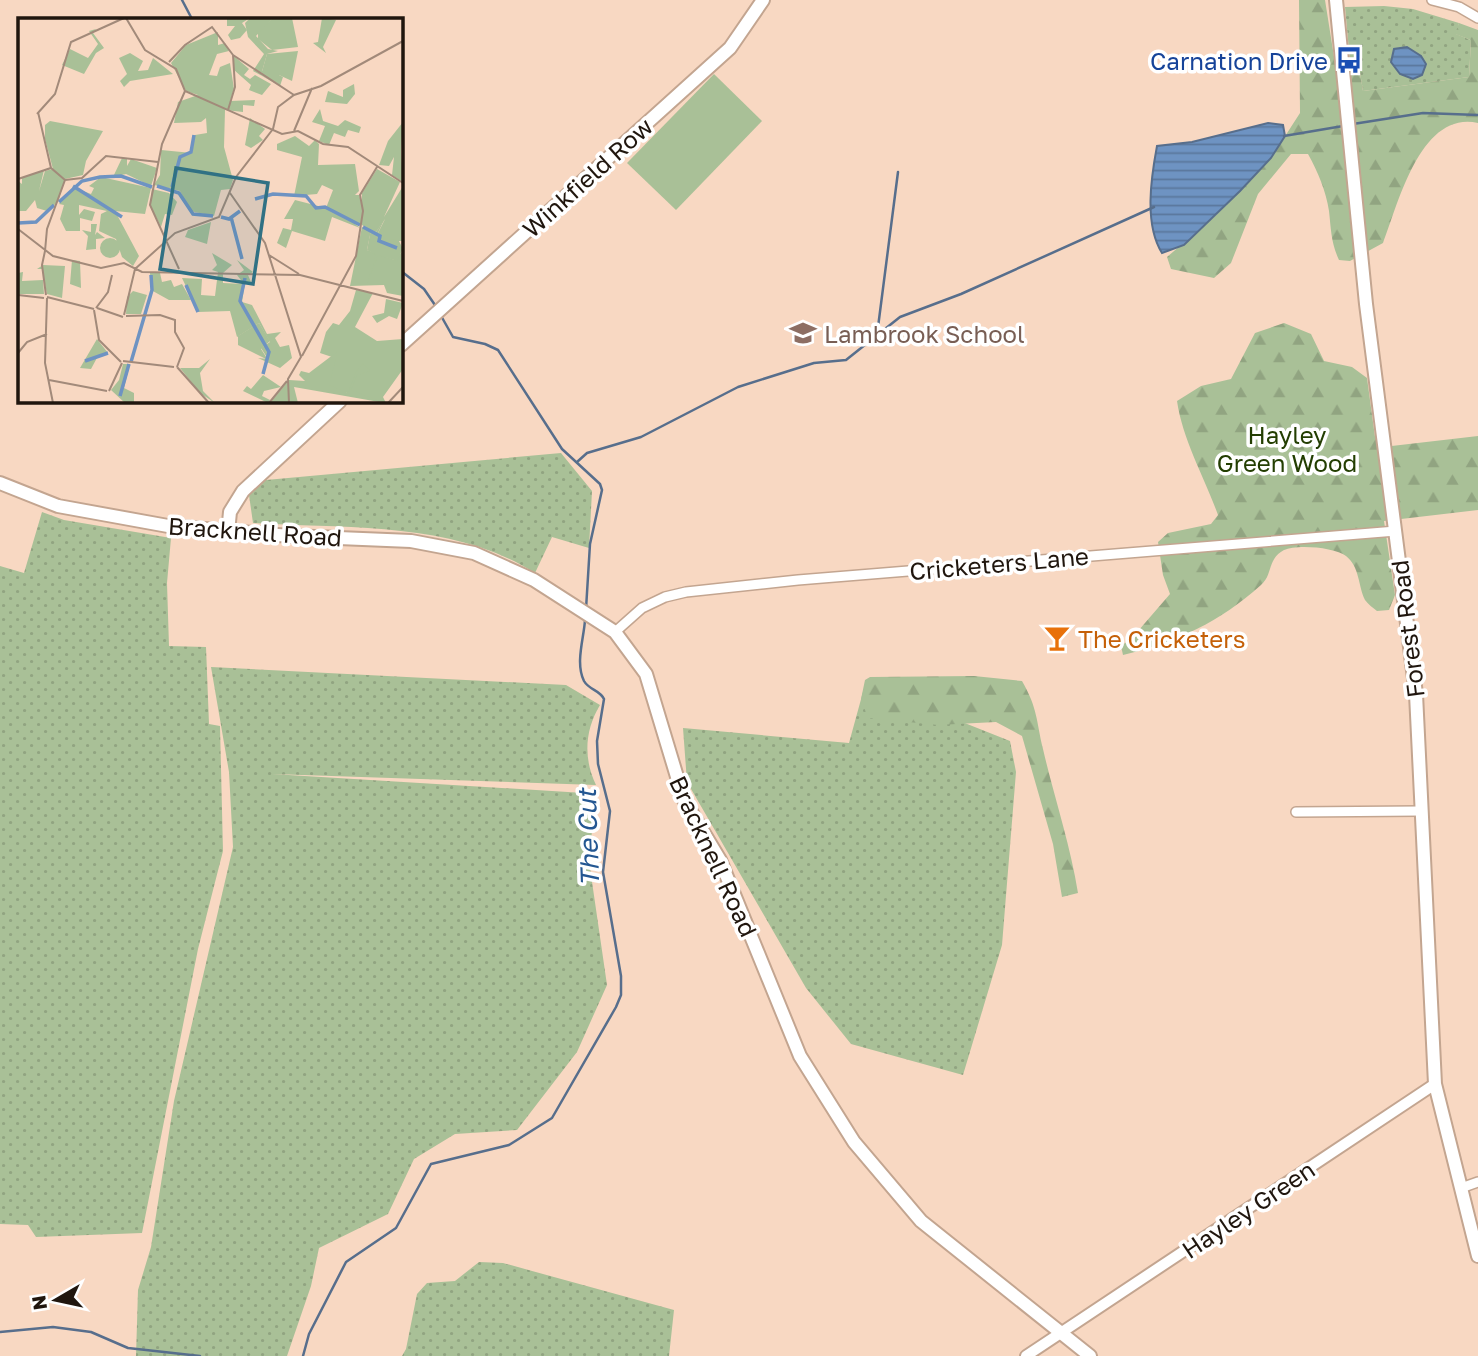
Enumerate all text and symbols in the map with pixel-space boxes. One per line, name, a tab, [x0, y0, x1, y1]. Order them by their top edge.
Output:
inset map	[18, 18, 402, 402]
bus stop icon: Carnation Drive	[1334, 45, 1364, 75]
place label: Carnation Drive	[1150, 46, 1328, 75]
street label: Winkfield Row	[516, 111, 658, 243]
school or university icon: Lambrook School	[788, 318, 818, 348]
place label: Lambrook School	[824, 319, 1025, 348]
park label: Hayley Green Wood	[1217, 420, 1357, 477]
street label: Bracknell Road	[167, 510, 343, 552]
street label: Cricketers Lane	[908, 541, 1090, 585]
street label: Forest Road	[1384, 558, 1430, 700]
bar icon: The Cricketers	[1042, 623, 1072, 653]
place label: The Cricketers	[1078, 624, 1245, 653]
street label: Bracknell Road	[664, 771, 764, 941]
water label: The Cut	[571, 786, 605, 887]
street label: Hayley Green	[1176, 1154, 1320, 1264]
north arrow	[21, 1265, 91, 1335]
text: N	[26, 1294, 51, 1312]

